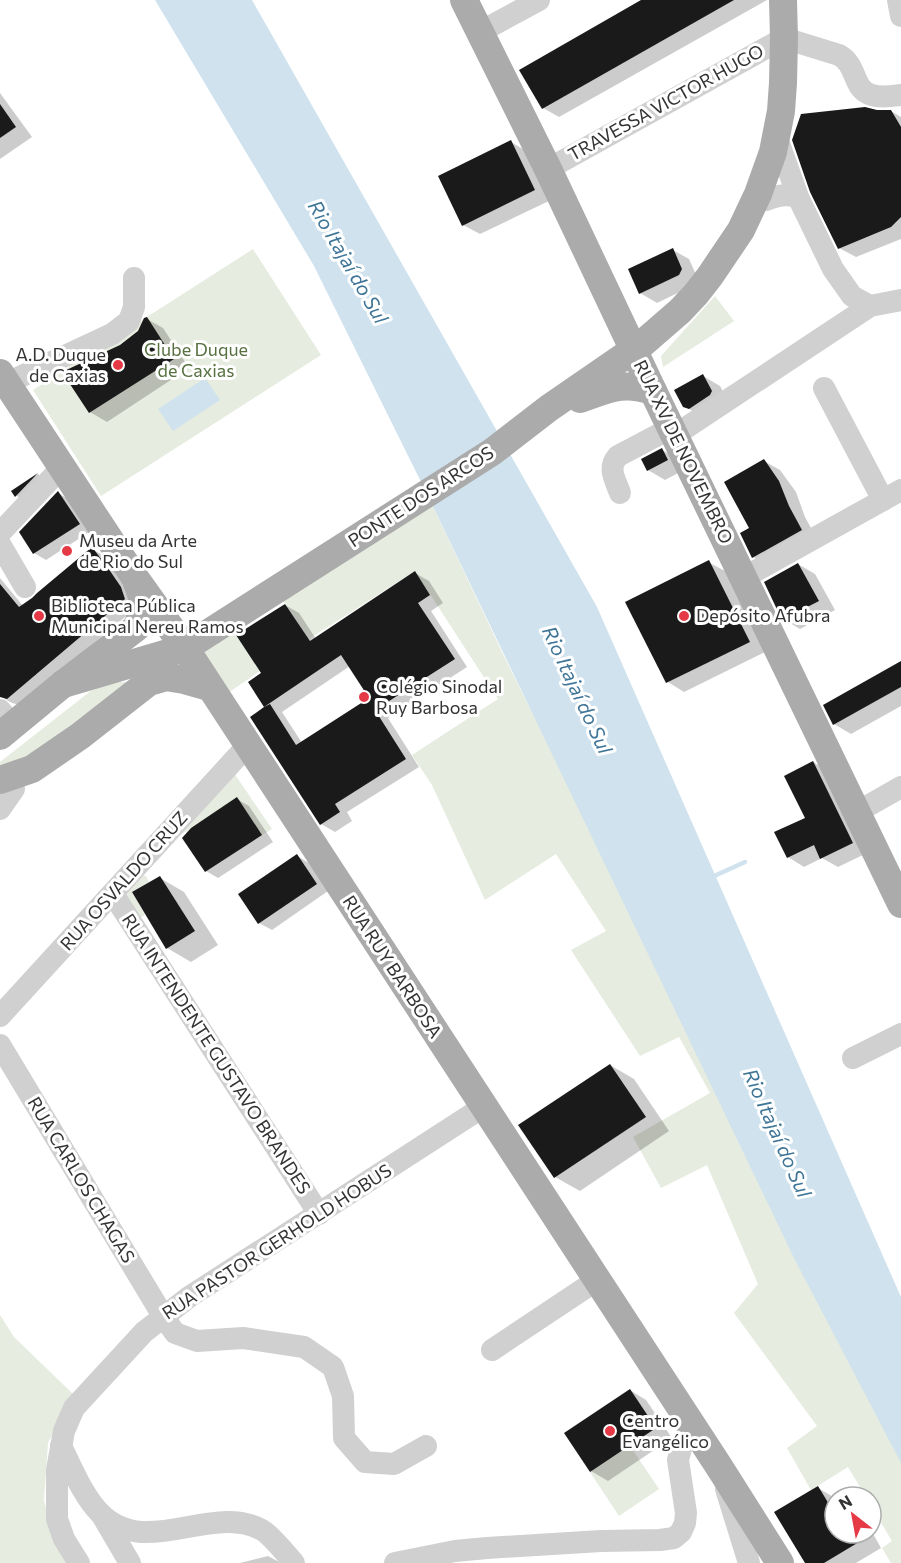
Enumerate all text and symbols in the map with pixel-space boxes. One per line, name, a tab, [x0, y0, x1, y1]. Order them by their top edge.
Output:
street label: TRAVESSA VICTOR HUGO	[564, 39, 767, 165]
water label: Rio Itajaí do Sul	[304, 196, 394, 328]
park label: Clube Duque de Caxias	[144, 338, 248, 381]
place label: A.D. Duque de Caxias	[15, 343, 106, 386]
street label: RUA XV DE NOVEMBRO	[630, 356, 738, 547]
marker: A.D. Duque de Caxias	[111, 358, 125, 372]
street label: PONTE DOS ARCOS	[344, 441, 497, 551]
place label: Museu da Arte de Rio do Sul	[79, 529, 197, 572]
marker: Museu da Arte de Rio do Sul	[60, 544, 74, 558]
place label: Biblioteca Pública Municipal Nereu Ramos	[51, 594, 244, 637]
place label: Depósito Afubra	[696, 604, 831, 626]
marker: Biblioteca Pública Municipal Nereu Ramos	[32, 609, 46, 623]
marker: Depósito Afubra	[677, 609, 691, 623]
water label: Rio Itajaí do Sul	[538, 622, 618, 758]
place label: Colégio Sinodal Ruy Barbosa	[376, 675, 502, 718]
marker: Colégio Sinodal Ruy Barbosa	[357, 690, 371, 704]
street label: RUA OSVALDO CRUZ	[55, 806, 191, 954]
street label: RUA RUY BARBOSA	[339, 891, 447, 1042]
street label: RUA INTENDENTE GUSTAVO BRANDES	[118, 909, 316, 1198]
water label: Rio Itajaí do Sul	[739, 1064, 817, 1202]
street label: RUA CARLOS CHAGAS	[24, 1093, 140, 1266]
street label: RUA PASTOR GERHOLD HOBUS	[158, 1159, 395, 1324]
place label: Centro Evangélico	[622, 1409, 709, 1452]
marker: Centro Evangélico	[603, 1424, 617, 1438]
north arrow	[823, 1485, 883, 1545]
text: N	[835, 1490, 855, 1513]

